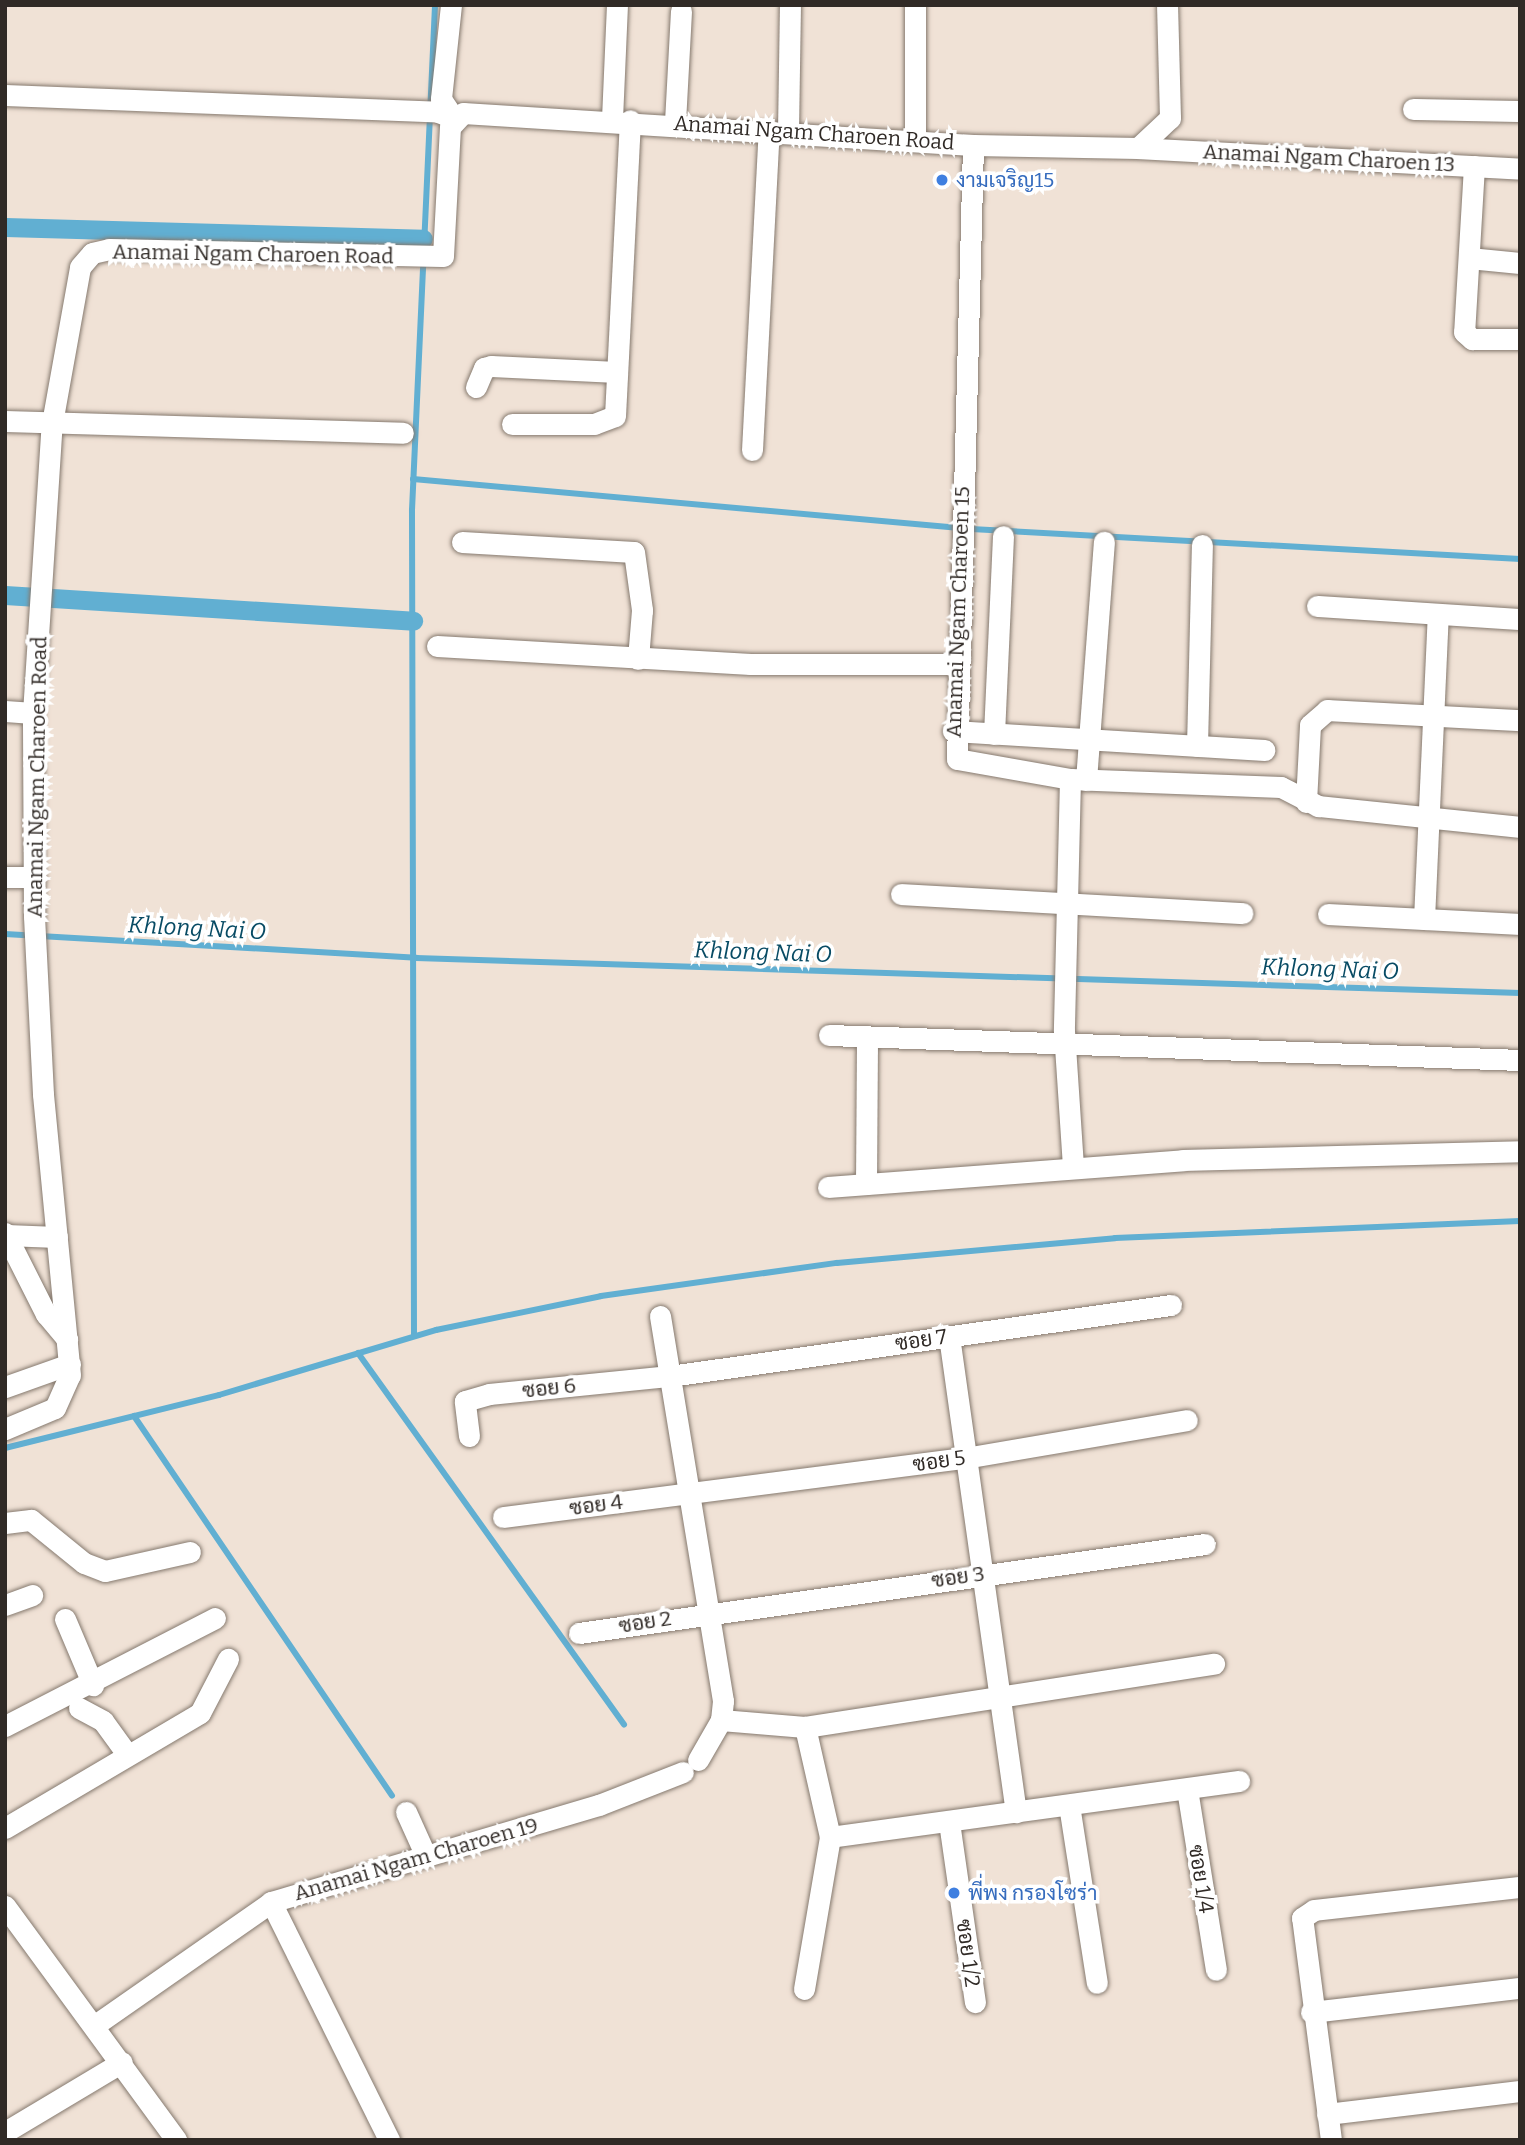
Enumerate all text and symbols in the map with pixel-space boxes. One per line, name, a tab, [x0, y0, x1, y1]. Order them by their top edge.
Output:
street label: Anamai Ngam Charoen Road	[673, 111, 955, 155]
street label: Anamai Ngam Charoen 13	[1202, 139, 1456, 177]
place label: งามเจริญ15	[956, 167, 1054, 193]
marker: งามเจริญ15	[934, 172, 950, 188]
street label: Anamai Ngam Charoen Road	[112, 239, 394, 269]
street label: Anamai Ngam Charoen 15	[941, 486, 975, 738]
street label: Anamai Ngam Charoen Road	[22, 636, 52, 918]
water label: Khlong Nai O	[127, 911, 267, 945]
water label: Khlong Nai O	[693, 936, 833, 968]
water label: Khlong Nai O	[1260, 953, 1400, 985]
street label: ซอย 7	[893, 1324, 949, 1356]
street label: ซอย 6	[521, 1373, 577, 1403]
street label: ซอย 5	[911, 1445, 967, 1477]
street label: ซอย 4	[568, 1489, 624, 1521]
street label: ซอย 3	[930, 1561, 986, 1593]
street label: ซอย 2	[617, 1605, 673, 1639]
street label: Anamai Ngam Charoen 19	[291, 1812, 541, 1906]
street label: ซอย 1/4	[1183, 1843, 1219, 1915]
place label: พี่พง กรองโซร่า	[968, 1880, 1097, 1906]
marker: พี่พง กรองโซร่า	[946, 1885, 962, 1901]
street label: ซอย 1/2	[951, 1918, 985, 1988]

